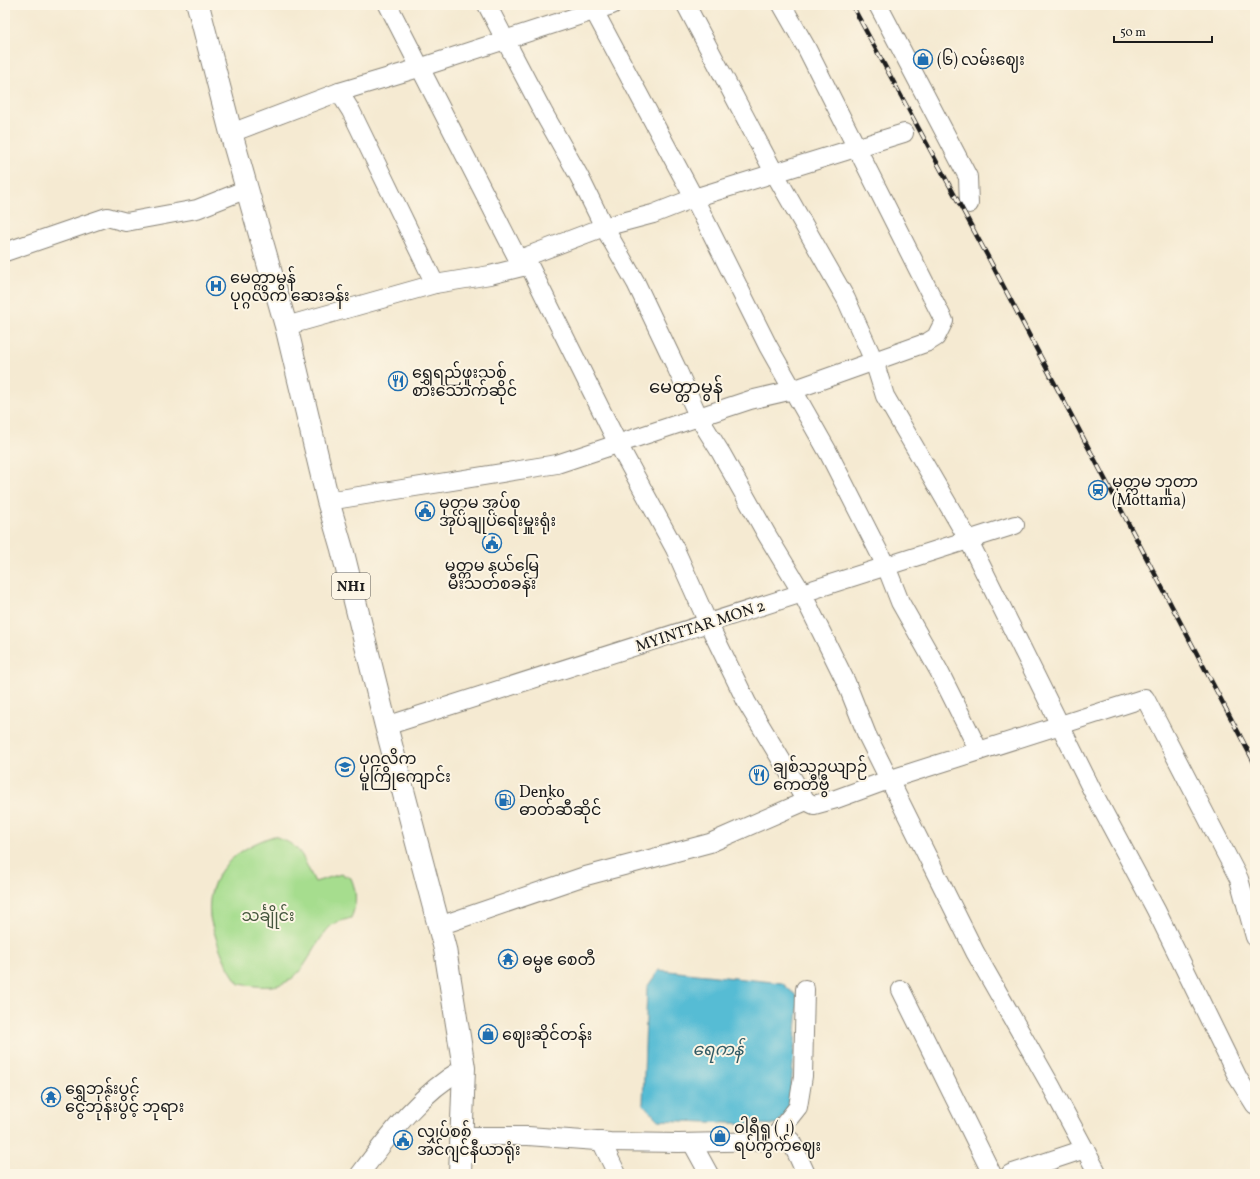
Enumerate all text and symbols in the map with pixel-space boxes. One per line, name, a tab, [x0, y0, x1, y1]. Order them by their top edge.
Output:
scale bar	[1114, 18, 1212, 44]
text: 50 m	[1120, 25, 1146, 41]
shop icon: (၆) လမ်းဈေး	[912, 48, 934, 70]
place label: (၆) လမ်းဈေး	[937, 48, 1025, 73]
place label: မေတ္တာမွန် ပုဂ္ဂလိက ဆေးခန်း	[230, 266, 350, 310]
hospital icon: မေတ္တာမွန် ပုဂ္ဂလိက ဆေးခန်း	[205, 275, 227, 297]
place label: ရွှေရည်ဖူးသစ် စားသောက်ဆိုင်	[412, 361, 517, 405]
restaurant icon: ရွှေရည်ဖူးသစ် စားသောက်ဆိုင်	[387, 370, 409, 392]
district label: မေတ္တာမွန်	[649, 374, 723, 402]
place label: မုတ္တမ ဘူတာ (Mottama)	[1112, 472, 1198, 512]
station icon: မုတ္တမ ဘူတာ (Mottama)	[1087, 479, 1109, 501]
place label: မုတ္တမ အုပ်စု အုပ်ချုပ်ရေးမှူးရုံး	[439, 491, 556, 535]
public building icon: မုတ္တမ အုပ်စု အုပ်ချုပ်ရေးမှူးရုံး	[414, 500, 436, 522]
public building icon: မုတ္တမ နယ်မြေ မီးသတ်စခန်း	[481, 532, 503, 554]
place label: မုတ္တမ နယ်မြေ မီးသတ်စခန်း	[445, 554, 539, 597]
road number: NH1	[332, 573, 370, 599]
street label: MYINTTAR MON 2	[633, 596, 768, 658]
place label: ပုဂ္ဂလိက မူကြိုကျောင်း	[359, 748, 451, 791]
place label: ချစ်သူဥယျာဉ် ကေတီဗွီ	[773, 755, 867, 798]
school or university icon: ပုဂ္ဂလိက မူကြိုကျောင်း	[334, 756, 356, 778]
restaurant icon: ချစ်သူဥယျာဉ် ကေတီဗွီ	[748, 764, 770, 786]
place label: Denko ဓာတ်ဆီဆိုင်	[519, 782, 602, 824]
fuel station icon: Denko ဓာတ်ဆီဆိုင်	[494, 789, 516, 811]
park label: သင်္ချိုင်း	[241, 904, 295, 929]
temple icon: ဓမ္မဧ စေတီ	[497, 948, 519, 970]
place label: ဓမ္မဧ စေတီ	[522, 949, 596, 973]
shop icon: ဈေးဆိုင်တန်း	[477, 1023, 499, 1045]
place label: ဈေးဆိုင်တန်း	[502, 1023, 592, 1049]
water label: ရေကန်	[692, 1037, 746, 1063]
place label: ရွှေဘုန်းပွင့် ငွေဘုန်းပွင့် ဘုရား	[65, 1077, 184, 1121]
temple icon: ရွှေဘုန်းပွင့် ငွေဘုန်းပွင့် ဘုရား	[40, 1086, 62, 1108]
place label: ဝါရီရူ (၂) ရပ်ကွက်ဈေး	[734, 1116, 821, 1159]
place label: လျှပ်စစ် အင်ဂျင်နီယာရုံး	[417, 1120, 521, 1164]
shop icon: ဝါရီရူ (၂) ရပ်ကွက်ဈေး	[709, 1125, 731, 1147]
public building icon: လျှပ်စစ် အင်ဂျင်နီယာရုံး	[392, 1129, 414, 1151]

